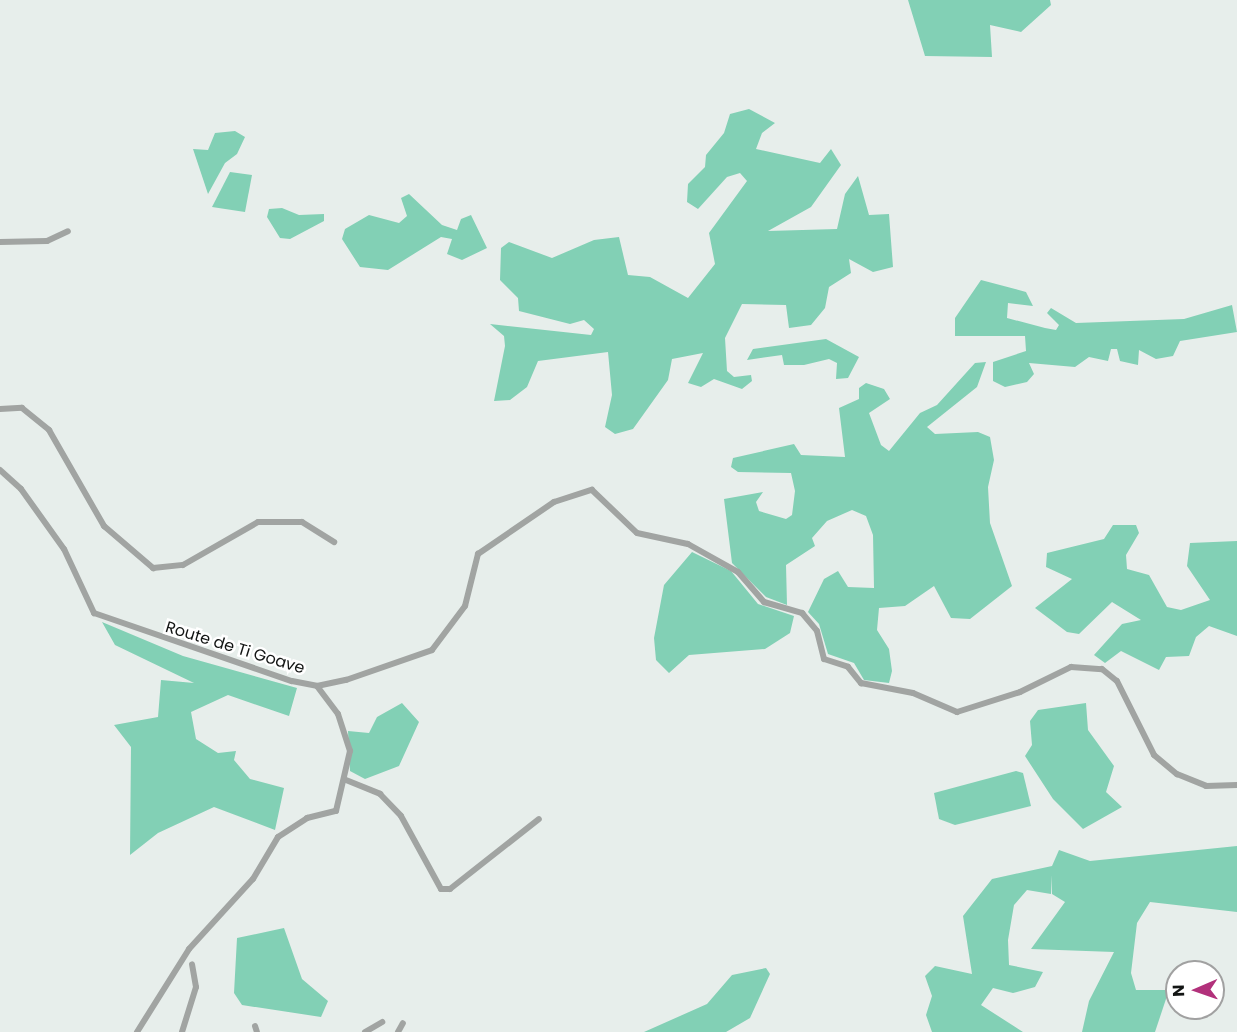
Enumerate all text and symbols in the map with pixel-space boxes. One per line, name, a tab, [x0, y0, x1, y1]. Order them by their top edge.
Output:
street label: Route de Ti Goave	[163, 618, 307, 678]
north arrow	[1165, 960, 1225, 1020]
text: N	[1167, 984, 1190, 997]

